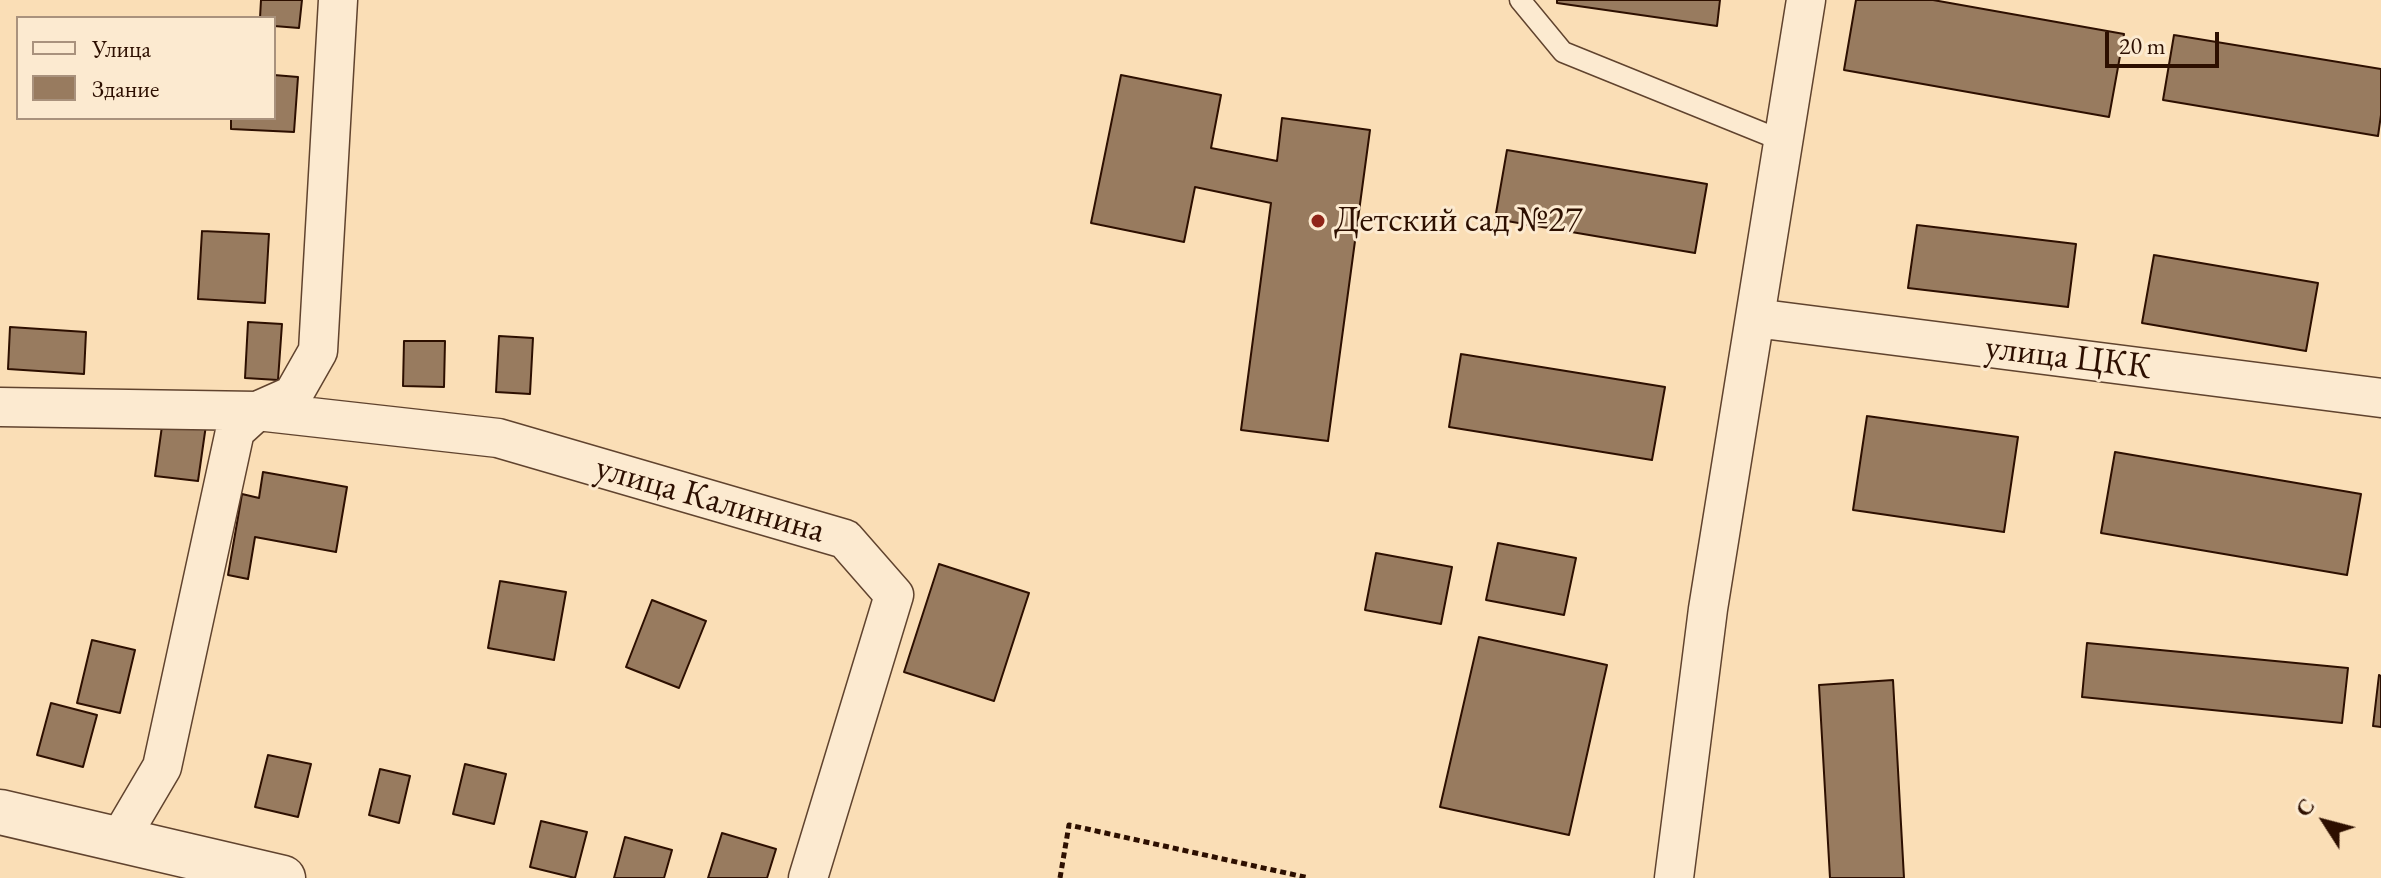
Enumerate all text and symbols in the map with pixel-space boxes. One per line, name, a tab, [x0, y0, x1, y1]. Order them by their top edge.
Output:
legend	[16, 16, 276, 120]
scale bar	[2109, 16, 2223, 66]
text: 20 m	[2119, 30, 2166, 61]
text: Улица	[92, 33, 151, 64]
text: Здание	[92, 73, 159, 104]
place label: Детский сад №27	[1334, 199, 1583, 243]
marker: Детский сад №27	[1309, 212, 1327, 230]
street label: улица ЦКК	[1983, 326, 2153, 390]
street label: улица Калинина	[590, 447, 830, 553]
north arrow	[2285, 782, 2365, 862]
text: С	[2289, 793, 2321, 822]

